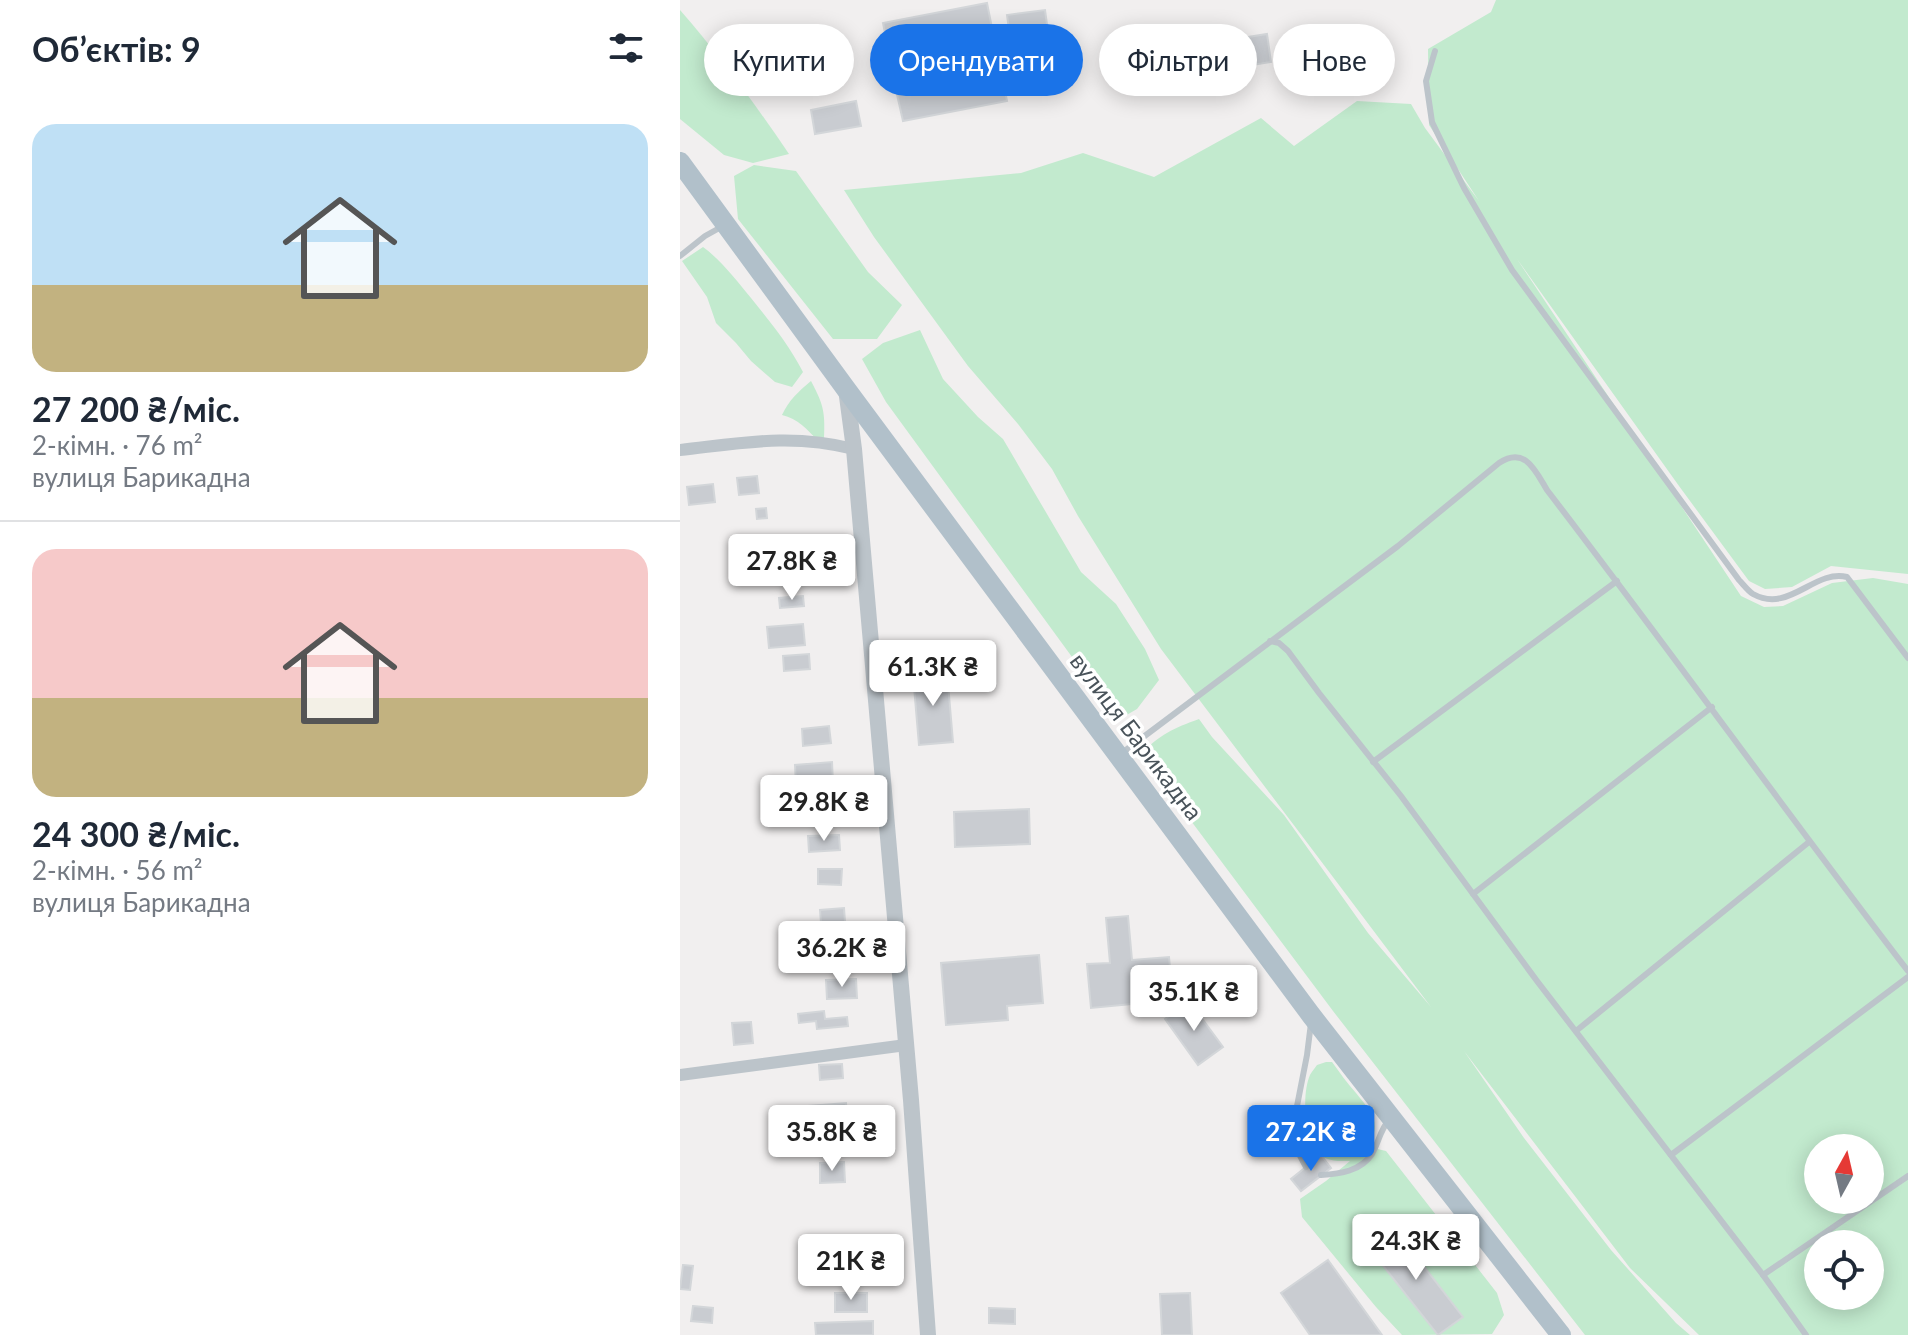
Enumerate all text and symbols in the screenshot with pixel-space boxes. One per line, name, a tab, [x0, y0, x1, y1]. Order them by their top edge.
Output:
chip: Купити	[704, 24, 854, 96]
chip: Орендувати	[870, 24, 1083, 96]
chip: Фільтри	[1099, 24, 1257, 96]
chip: Нове	[1273, 24, 1395, 96]
icon: filters	[604, 26, 648, 70]
text: Об’єктів: 9	[32, 28, 201, 69]
icon: home	[268, 176, 412, 320]
text: 27 200 ₴/міс.	[32, 388, 240, 429]
text: 2-кімн. · 76 m²	[32, 429, 203, 461]
text: вулиця Барикадна	[32, 461, 251, 493]
pin: 27.8K ₴	[718, 534, 866, 602]
text: 27.8K ₴	[746, 544, 838, 576]
icon: home	[268, 601, 412, 745]
pin: 61.3K ₴	[859, 640, 1007, 708]
street label: вулиця Барикадна	[1065, 647, 1209, 825]
text: 61.3K ₴	[887, 650, 979, 682]
pin: 29.8K ₴	[750, 775, 898, 843]
text: 29.8K ₴	[778, 785, 870, 817]
text: 24 300 ₴/міс.	[32, 813, 240, 854]
text: 2-кімн. · 56 m²	[32, 854, 203, 886]
text: вулиця Барикадна	[32, 886, 251, 918]
pin: 36.2K ₴	[768, 921, 916, 989]
text: 36.2K ₴	[796, 931, 888, 963]
pin: 35.1K ₴	[1120, 965, 1268, 1033]
text: 35.1K ₴	[1148, 975, 1240, 1007]
pin: 35.8K ₴	[758, 1105, 906, 1173]
pin: 27.2K ₴	[1237, 1105, 1385, 1173]
text: 35.8K ₴	[786, 1115, 878, 1147]
text: 27.2K ₴	[1265, 1115, 1357, 1147]
north arrow	[1804, 1134, 1884, 1214]
map controls	[1804, 1134, 1884, 1310]
pin: 24.3K ₴	[1342, 1214, 1490, 1282]
text: 24.3K ₴	[1370, 1224, 1462, 1256]
button: locate	[1804, 1230, 1884, 1310]
pin: 21K ₴	[795, 1234, 907, 1302]
text: 21K ₴	[816, 1244, 886, 1276]

